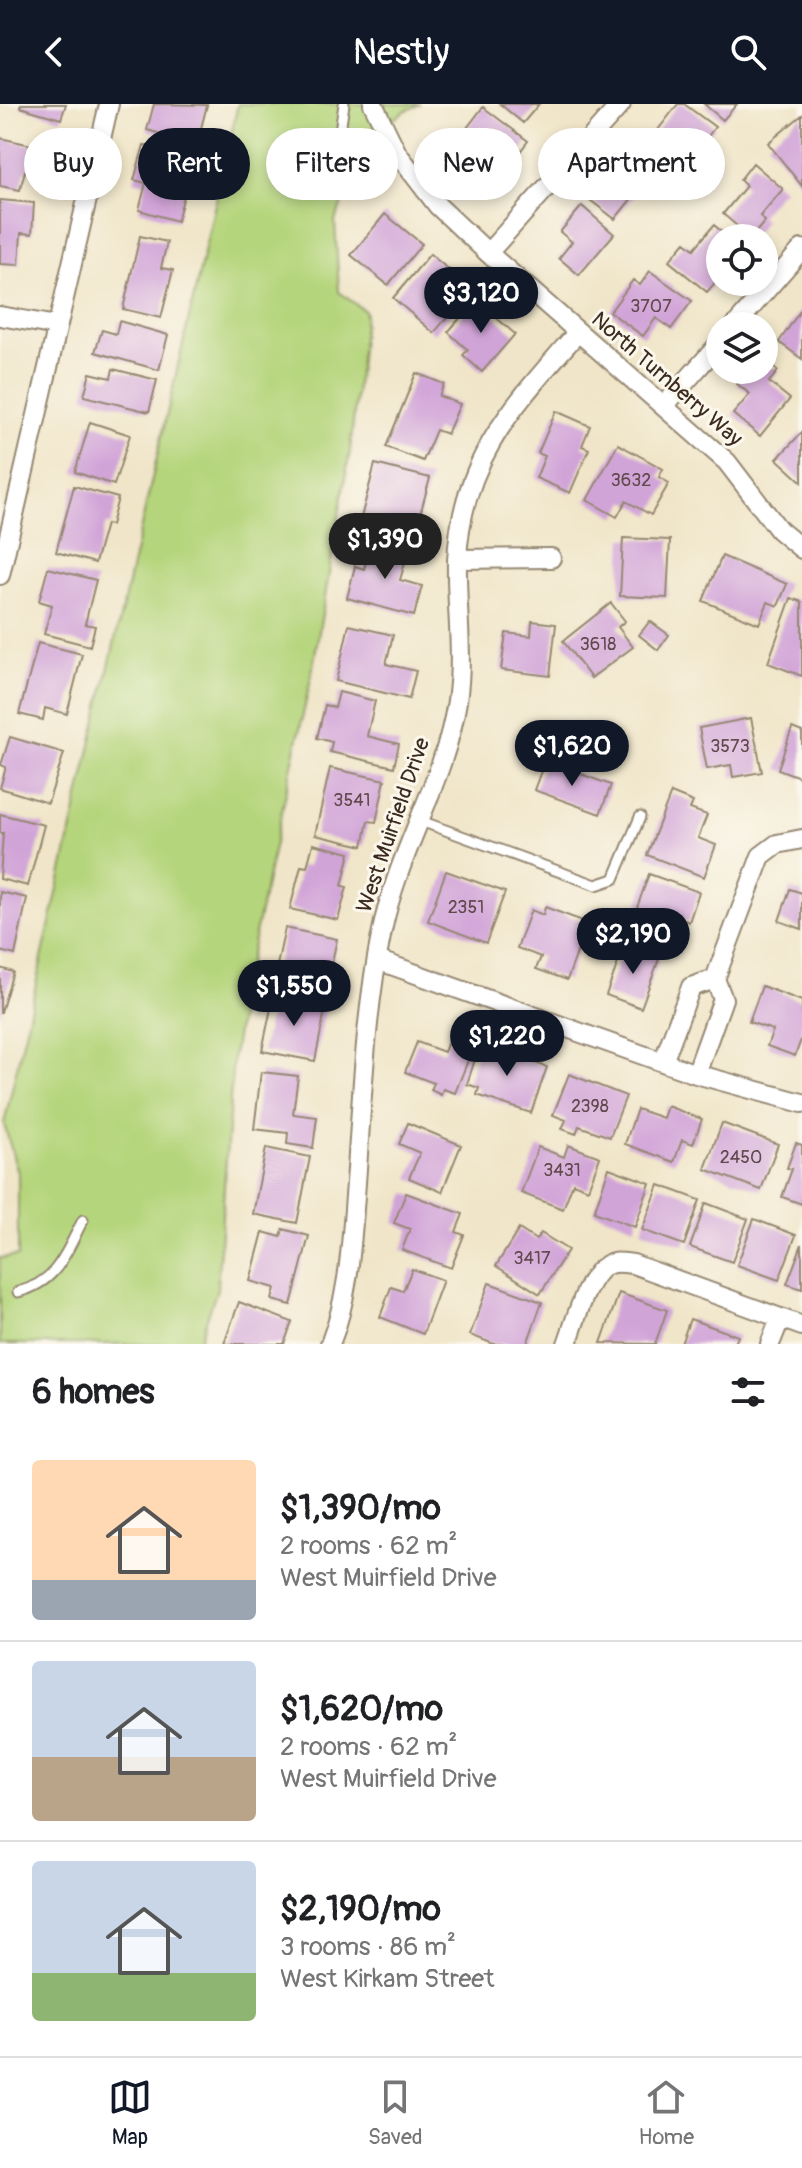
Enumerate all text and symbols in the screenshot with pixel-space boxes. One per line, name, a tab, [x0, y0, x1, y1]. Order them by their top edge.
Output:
icon: back	[32, 30, 76, 74]
text: Nestly	[353, 30, 449, 75]
icon: search	[726, 30, 770, 74]
chip: Buy	[24, 128, 122, 200]
chip: Rent	[138, 128, 250, 200]
chip: Filters	[266, 128, 398, 200]
chip: New	[414, 128, 522, 200]
chip: Apartment	[538, 128, 725, 200]
map controls	[706, 224, 778, 384]
button: locate	[706, 224, 778, 296]
pin: $3,120	[416, 267, 546, 335]
text: $3,120	[442, 277, 520, 309]
house number: 3707	[630, 295, 672, 318]
street label: North Turnberry Way	[586, 306, 748, 452]
button: layers	[706, 312, 778, 384]
house number: 3632	[611, 469, 651, 492]
pin: $1,390	[320, 513, 450, 581]
text: $1,390	[347, 523, 423, 555]
house number: 3618	[580, 633, 616, 656]
pin: $1,620	[507, 720, 637, 788]
text: $1,620	[533, 730, 611, 762]
street label: West Muirfield Drive	[350, 734, 436, 916]
house number: 3573	[710, 735, 750, 758]
house number: 3541	[333, 789, 371, 812]
house number: 2351	[448, 896, 484, 919]
pin: $2,190	[568, 908, 698, 976]
text: $2,190	[595, 918, 671, 950]
pin: $1,550	[229, 960, 359, 1028]
text: $1,550	[256, 970, 332, 1002]
pin: $1,220	[442, 1010, 572, 1078]
text: $1,220	[468, 1020, 546, 1052]
house number: 2398	[571, 1095, 609, 1118]
house number: 2450	[720, 1146, 762, 1169]
house number: 3431	[543, 1159, 581, 1182]
house number: 3417	[513, 1247, 551, 1270]
icon: filters	[726, 1370, 770, 1414]
text: 6 homes	[32, 1371, 155, 1414]
text: $1,390/mo	[280, 1487, 441, 1530]
icon: home	[96, 1492, 192, 1588]
text: 2 rooms · 62 m²	[280, 1530, 457, 1562]
text: West Muirfield Drive	[280, 1562, 497, 1594]
text: $1,620/mo	[280, 1688, 443, 1731]
icon: home	[96, 1693, 192, 1789]
text: 2 rooms · 62 m²	[280, 1731, 457, 1763]
text: West Muirfield Drive	[280, 1763, 497, 1795]
text: $2,190/mo	[280, 1888, 441, 1931]
icon: home	[96, 1893, 192, 1989]
text: 3 rooms · 86 m²	[280, 1931, 456, 1963]
text: West Kirkam Street	[280, 1963, 495, 1995]
tab: Map	[108, 2075, 152, 2151]
tab: Saved	[368, 2075, 423, 2151]
tab: Home	[639, 2075, 694, 2151]

